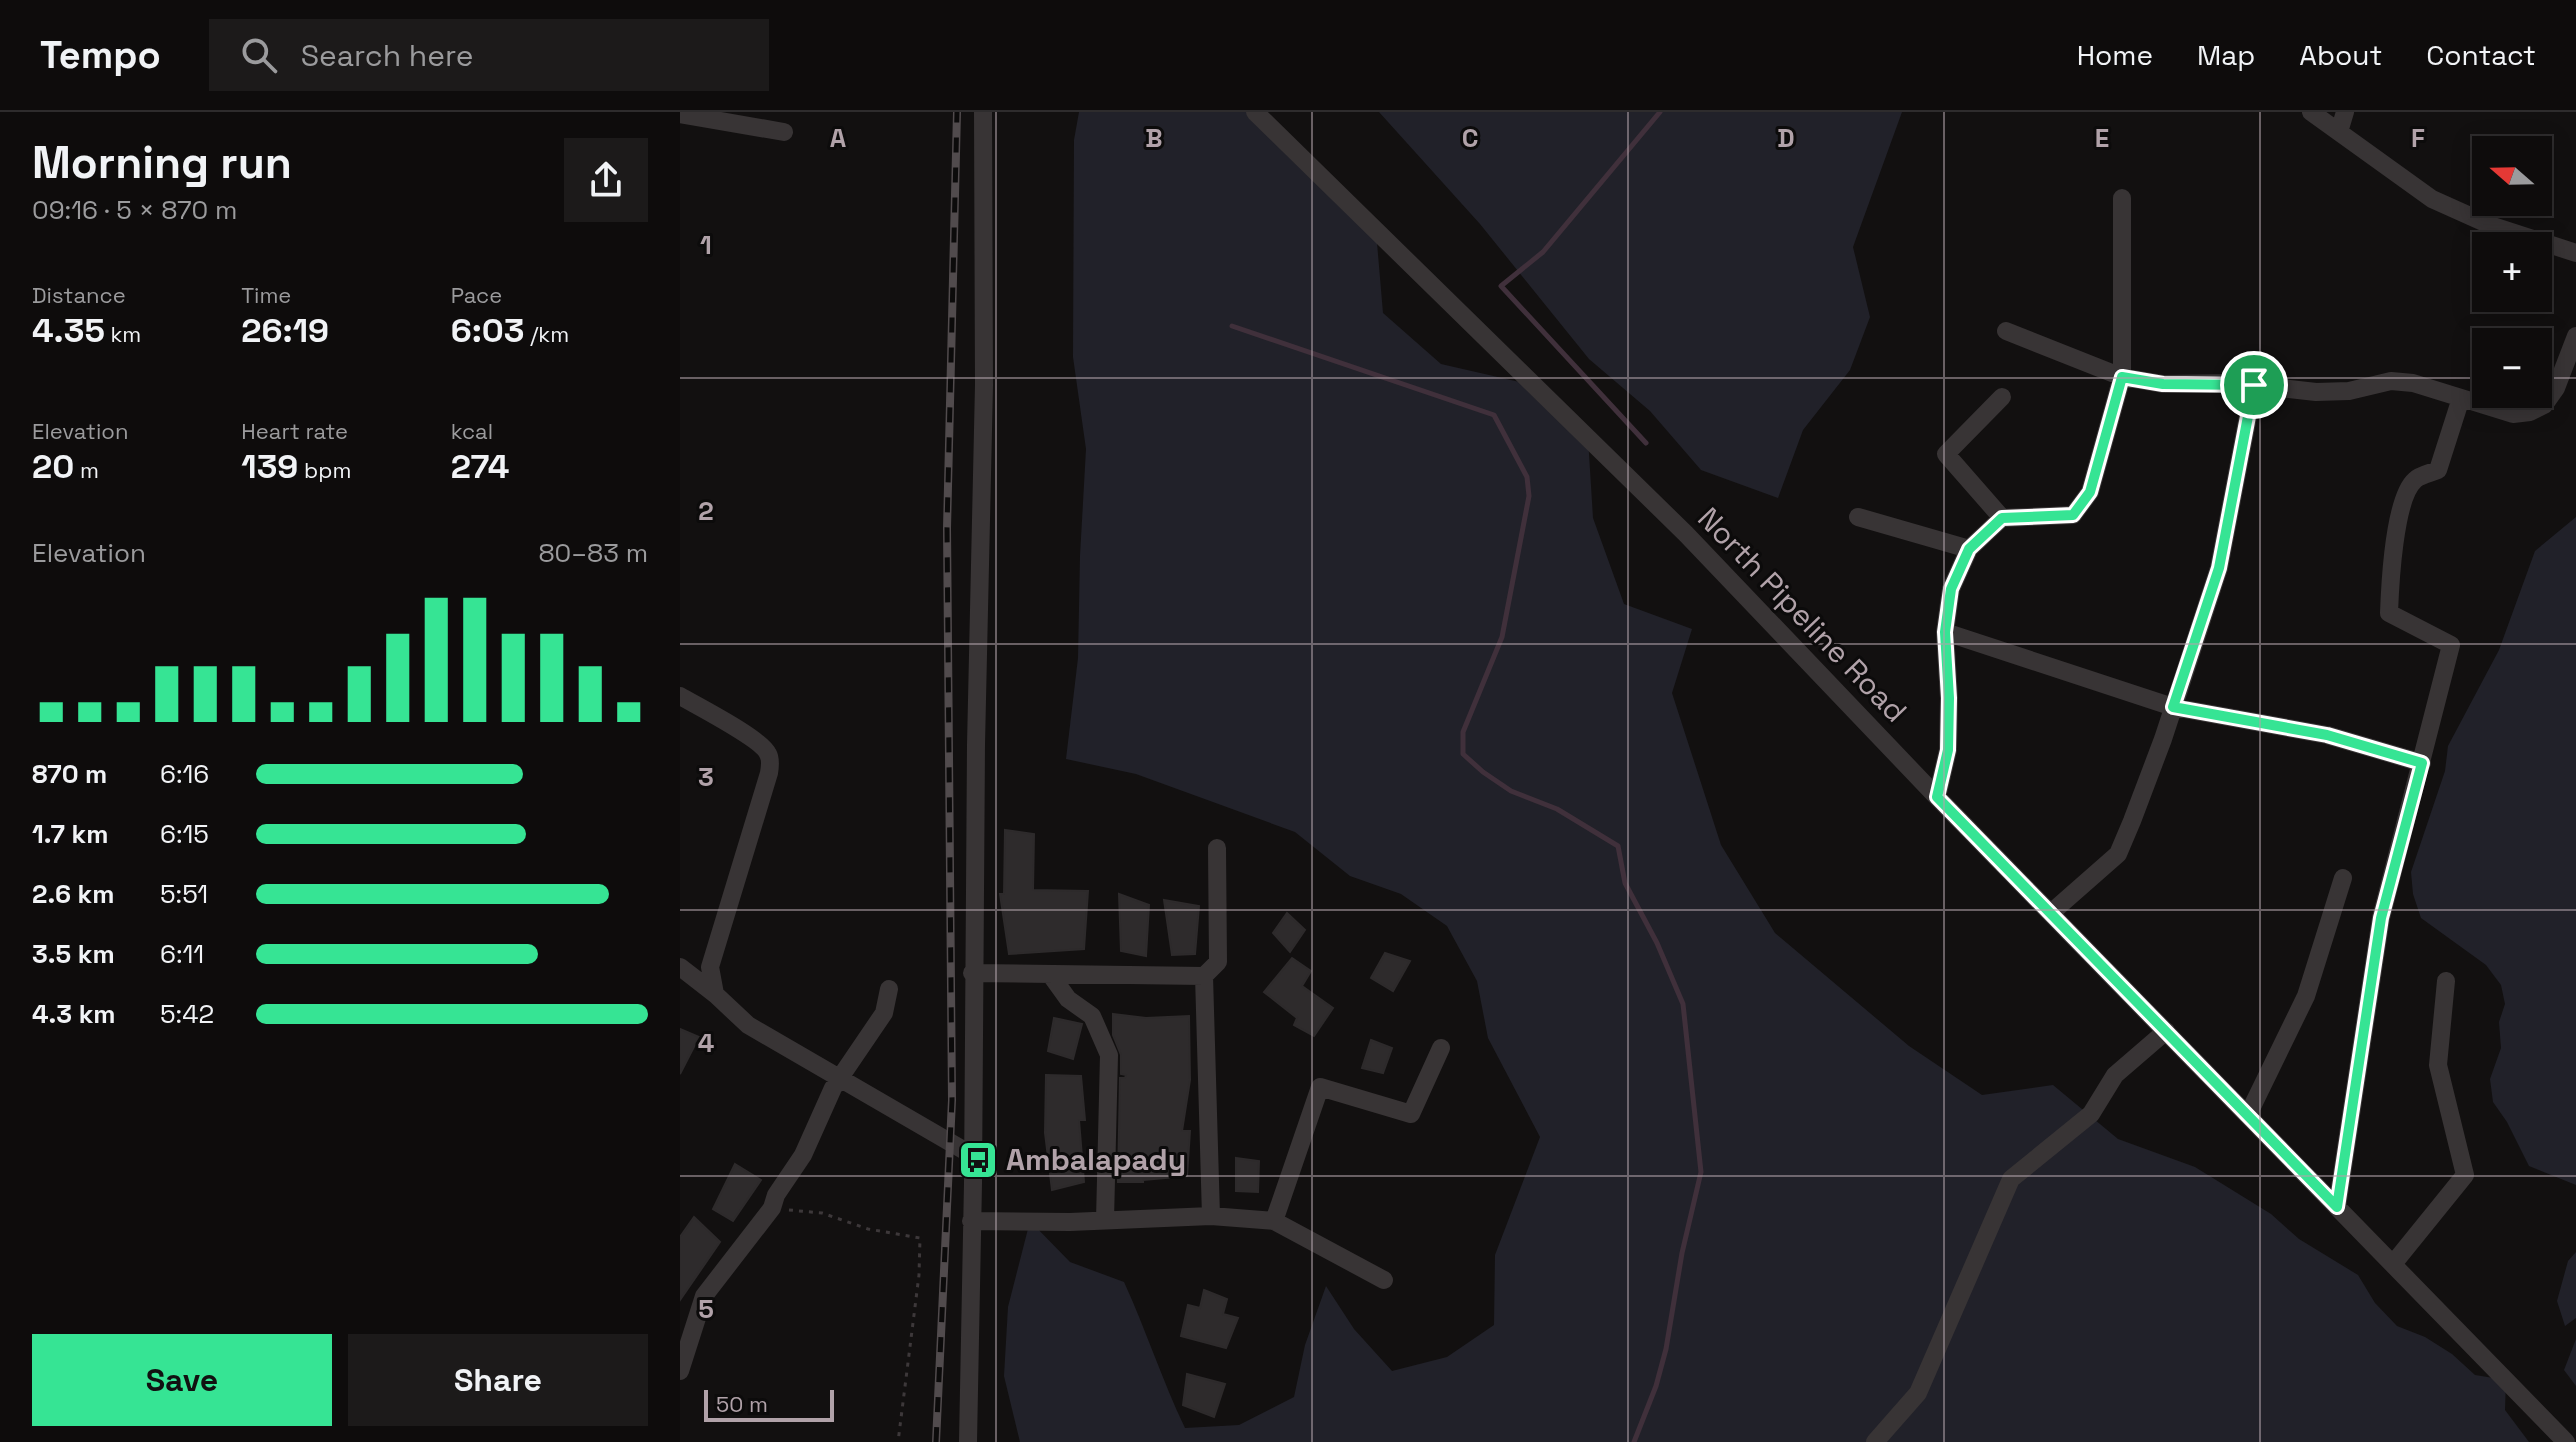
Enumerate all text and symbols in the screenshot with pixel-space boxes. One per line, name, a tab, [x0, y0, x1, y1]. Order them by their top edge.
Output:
search box	[209, 19, 769, 91]
text: Tempo	[40, 31, 161, 79]
icon: search	[237, 33, 281, 77]
text: Search here	[301, 36, 474, 75]
text: Home	[2077, 37, 2153, 73]
text: Map	[2197, 37, 2255, 73]
text: About	[2299, 37, 2382, 73]
text: Contact	[2426, 37, 2536, 73]
text: A	[830, 121, 847, 155]
text: B	[1145, 121, 1163, 155]
text: C	[1462, 121, 1478, 155]
text: D	[1777, 121, 1795, 155]
text: E	[2095, 121, 2109, 155]
text: F	[2411, 121, 2425, 155]
text: Morning run	[32, 135, 292, 191]
north arrow	[2472, 136, 2552, 216]
map controls	[2472, 136, 2552, 408]
button: share	[564, 138, 648, 222]
text: 09:16 · 5 × 870 m	[32, 193, 237, 227]
text: 1	[700, 228, 712, 262]
button: +	[2472, 232, 2552, 312]
text: Distance	[32, 281, 126, 309]
text: Time	[241, 281, 291, 309]
text: Pace	[451, 281, 502, 309]
text: 4.35	[32, 309, 105, 352]
text: 26:19	[241, 309, 329, 352]
text: 6:03	[451, 309, 525, 352]
text: km	[105, 320, 141, 348]
text: /km	[525, 320, 569, 348]
button: −	[2472, 328, 2552, 408]
pin	[2220, 351, 2288, 419]
icon: arrive	[2232, 363, 2276, 407]
text: Elevation	[32, 417, 128, 445]
text: Heart rate	[241, 417, 348, 445]
text: kcal	[451, 417, 493, 445]
text: 20	[32, 445, 74, 488]
text: 139	[241, 445, 298, 488]
text: 274	[451, 445, 509, 488]
text: m	[74, 456, 99, 484]
text: bpm	[298, 456, 351, 484]
text: 2	[698, 494, 714, 528]
street label: North Pipeline Road	[1690, 499, 1915, 730]
text: Elevation	[32, 536, 146, 570]
text: 80–83 m	[538, 536, 648, 570]
text: 870 m	[32, 757, 107, 791]
text: 6:16	[160, 757, 209, 791]
text: 3	[698, 760, 714, 794]
text: 1.7 km	[32, 817, 109, 851]
text: 6:15	[160, 817, 209, 851]
text: 2.6 km	[32, 877, 114, 911]
text: 5:51	[160, 877, 208, 911]
text: 3.5 km	[32, 937, 115, 971]
text: 6:11	[160, 937, 204, 971]
text: 4.3 km	[32, 997, 116, 1031]
text: 5:42	[160, 997, 214, 1031]
text: 4	[698, 1026, 714, 1060]
bus stop icon: Ambalapady	[957, 1139, 999, 1181]
place label: Ambalapady	[1006, 1140, 1186, 1179]
text: 5	[698, 1292, 714, 1326]
button: Save	[32, 1334, 332, 1426]
button: Share	[348, 1334, 648, 1426]
scale bar	[704, 1386, 834, 1422]
text: 50 m	[716, 1390, 768, 1418]

